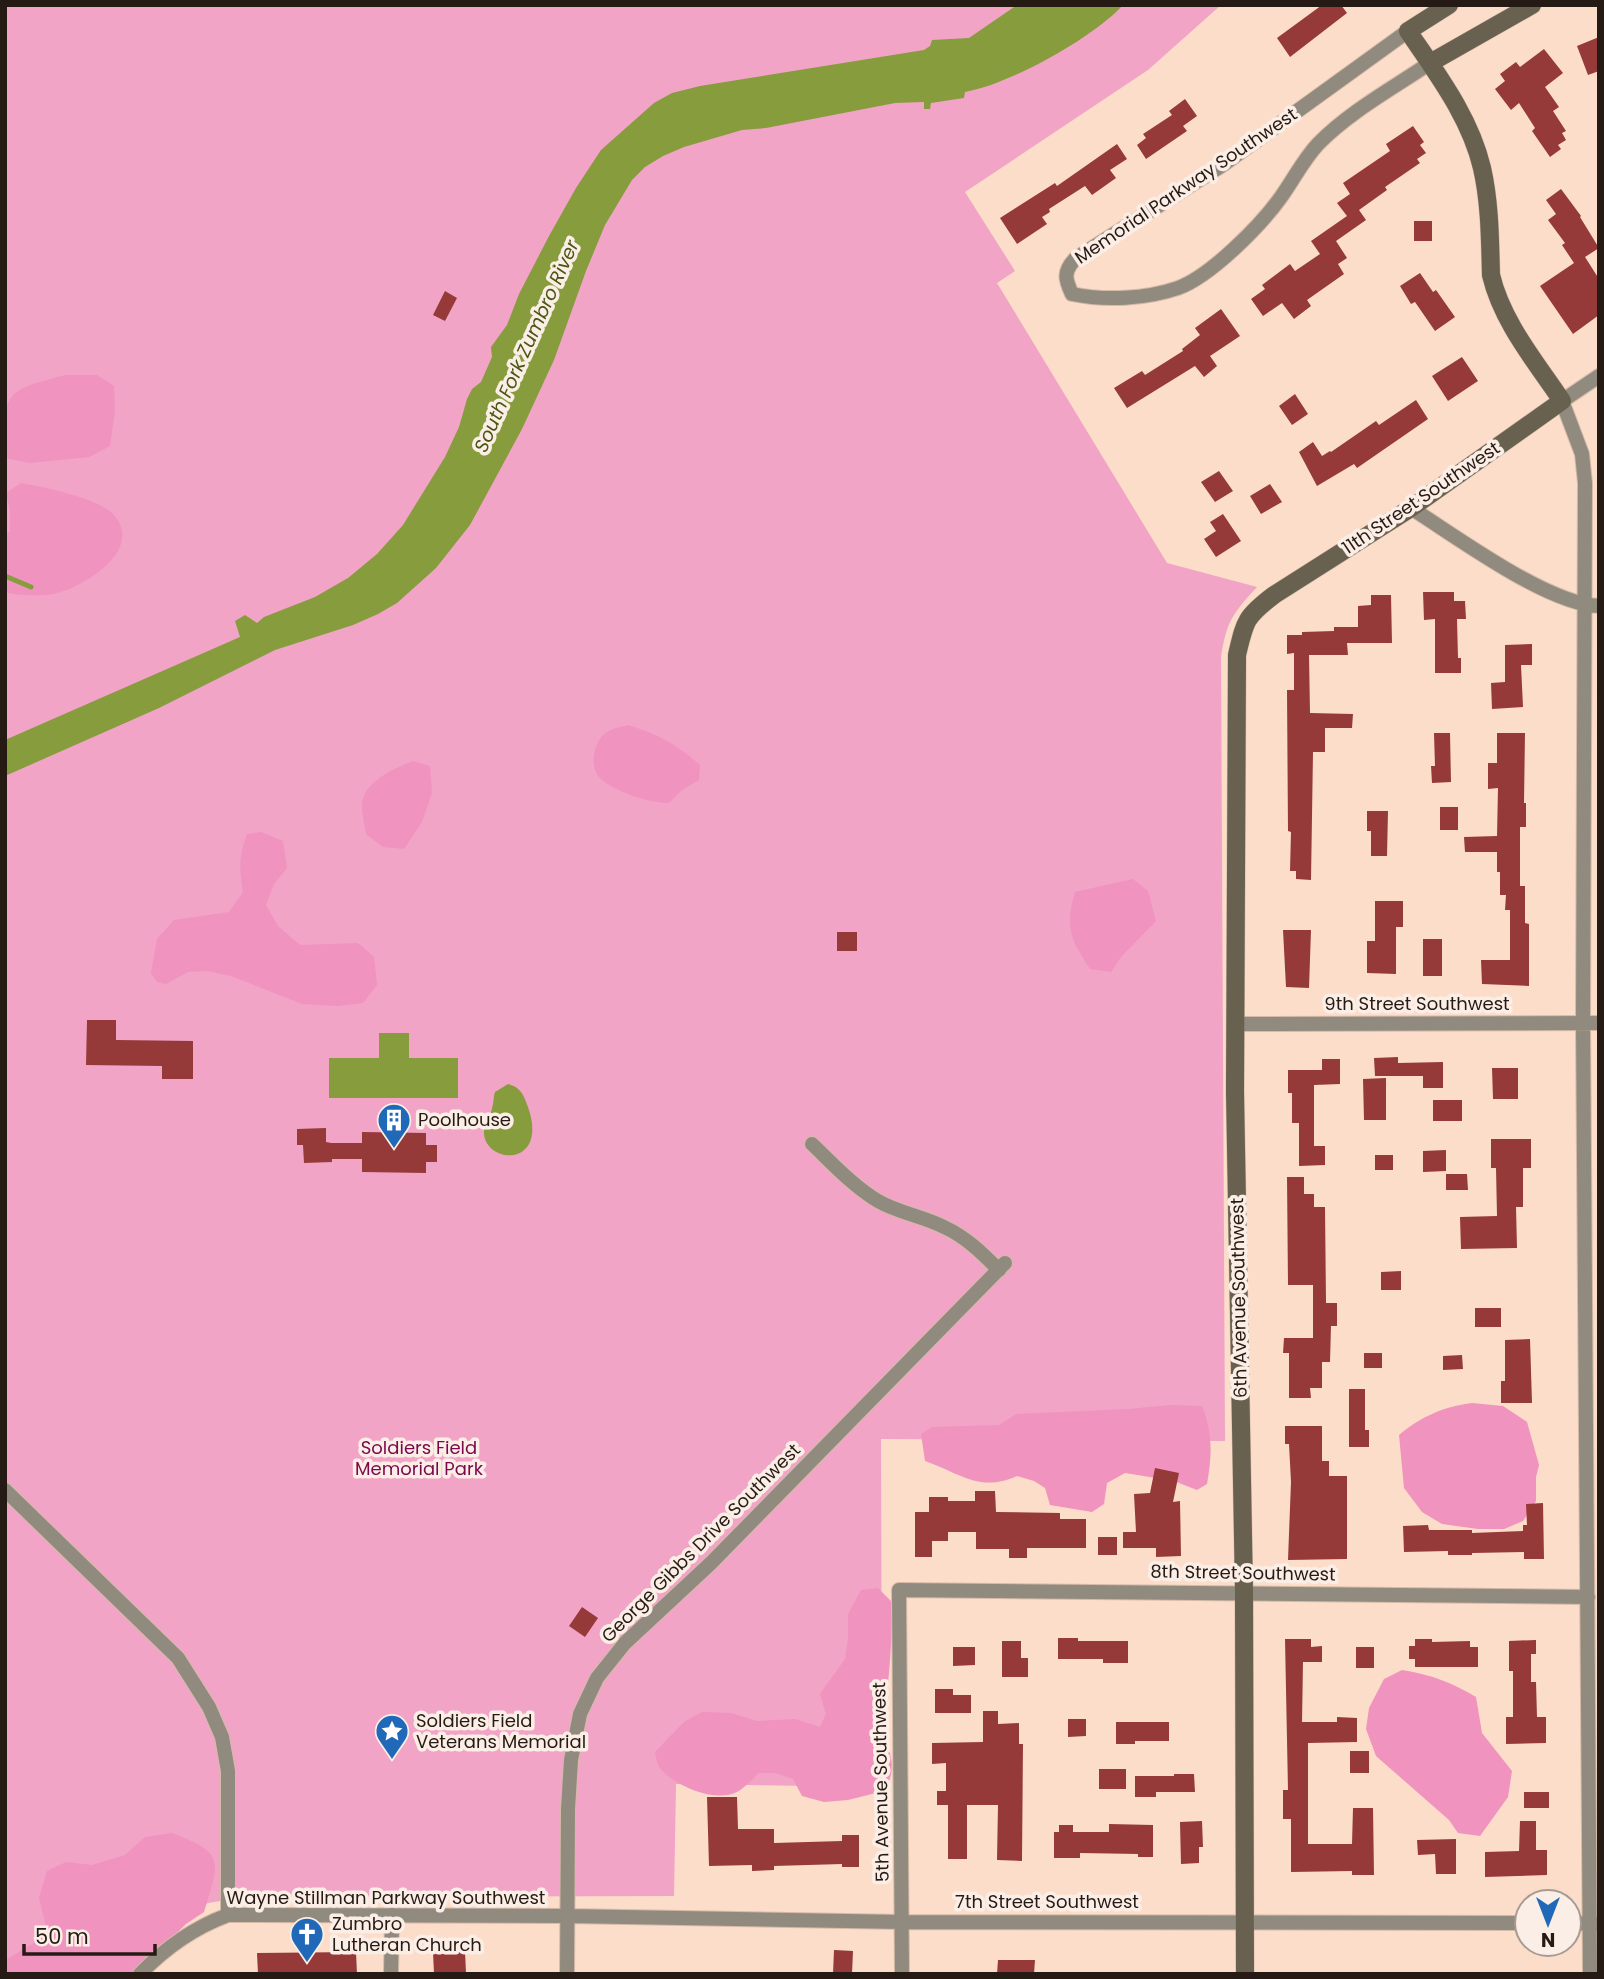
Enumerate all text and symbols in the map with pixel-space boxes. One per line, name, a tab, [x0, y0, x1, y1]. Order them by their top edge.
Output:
street label: Memorial Parkway Southwest	[1070, 102, 1302, 270]
water label: South Fork Zumbro River	[467, 235, 586, 457]
street label: 11th Street Southwest	[1337, 435, 1505, 560]
street label: 9th Street Southwest	[1324, 991, 1510, 1016]
building icon: Poolhouse	[375, 1101, 413, 1150]
place label: Poolhouse	[418, 1107, 511, 1132]
street label: 6th Avenue Southwest	[1224, 1198, 1253, 1398]
park label: Soldiers Field Memorial Park	[355, 1435, 484, 1481]
street label: George Gibbs Drive Southwest	[596, 1438, 806, 1648]
street label: 8th Street Southwest	[1150, 1558, 1336, 1587]
street label: 5th Avenue Southwest	[866, 1682, 895, 1882]
place label: Soldiers Field Veterans Memorial	[416, 1708, 586, 1754]
place icon: Soldiers Field Veterans Memorial	[373, 1712, 411, 1761]
street label: Wayne Stillman Parkway Southwest	[227, 1885, 545, 1910]
north arrow	[1513, 1888, 1583, 1958]
street label: 7th Street Southwest	[955, 1889, 1139, 1914]
place label: Zumbro Lutheran Church	[332, 1911, 482, 1957]
scale bar	[24, 1912, 156, 1956]
church icon: Zumbro Lutheran Church	[288, 1915, 326, 1964]
text: 50 m	[35, 1922, 89, 1951]
text: N	[1541, 1926, 1555, 1953]

